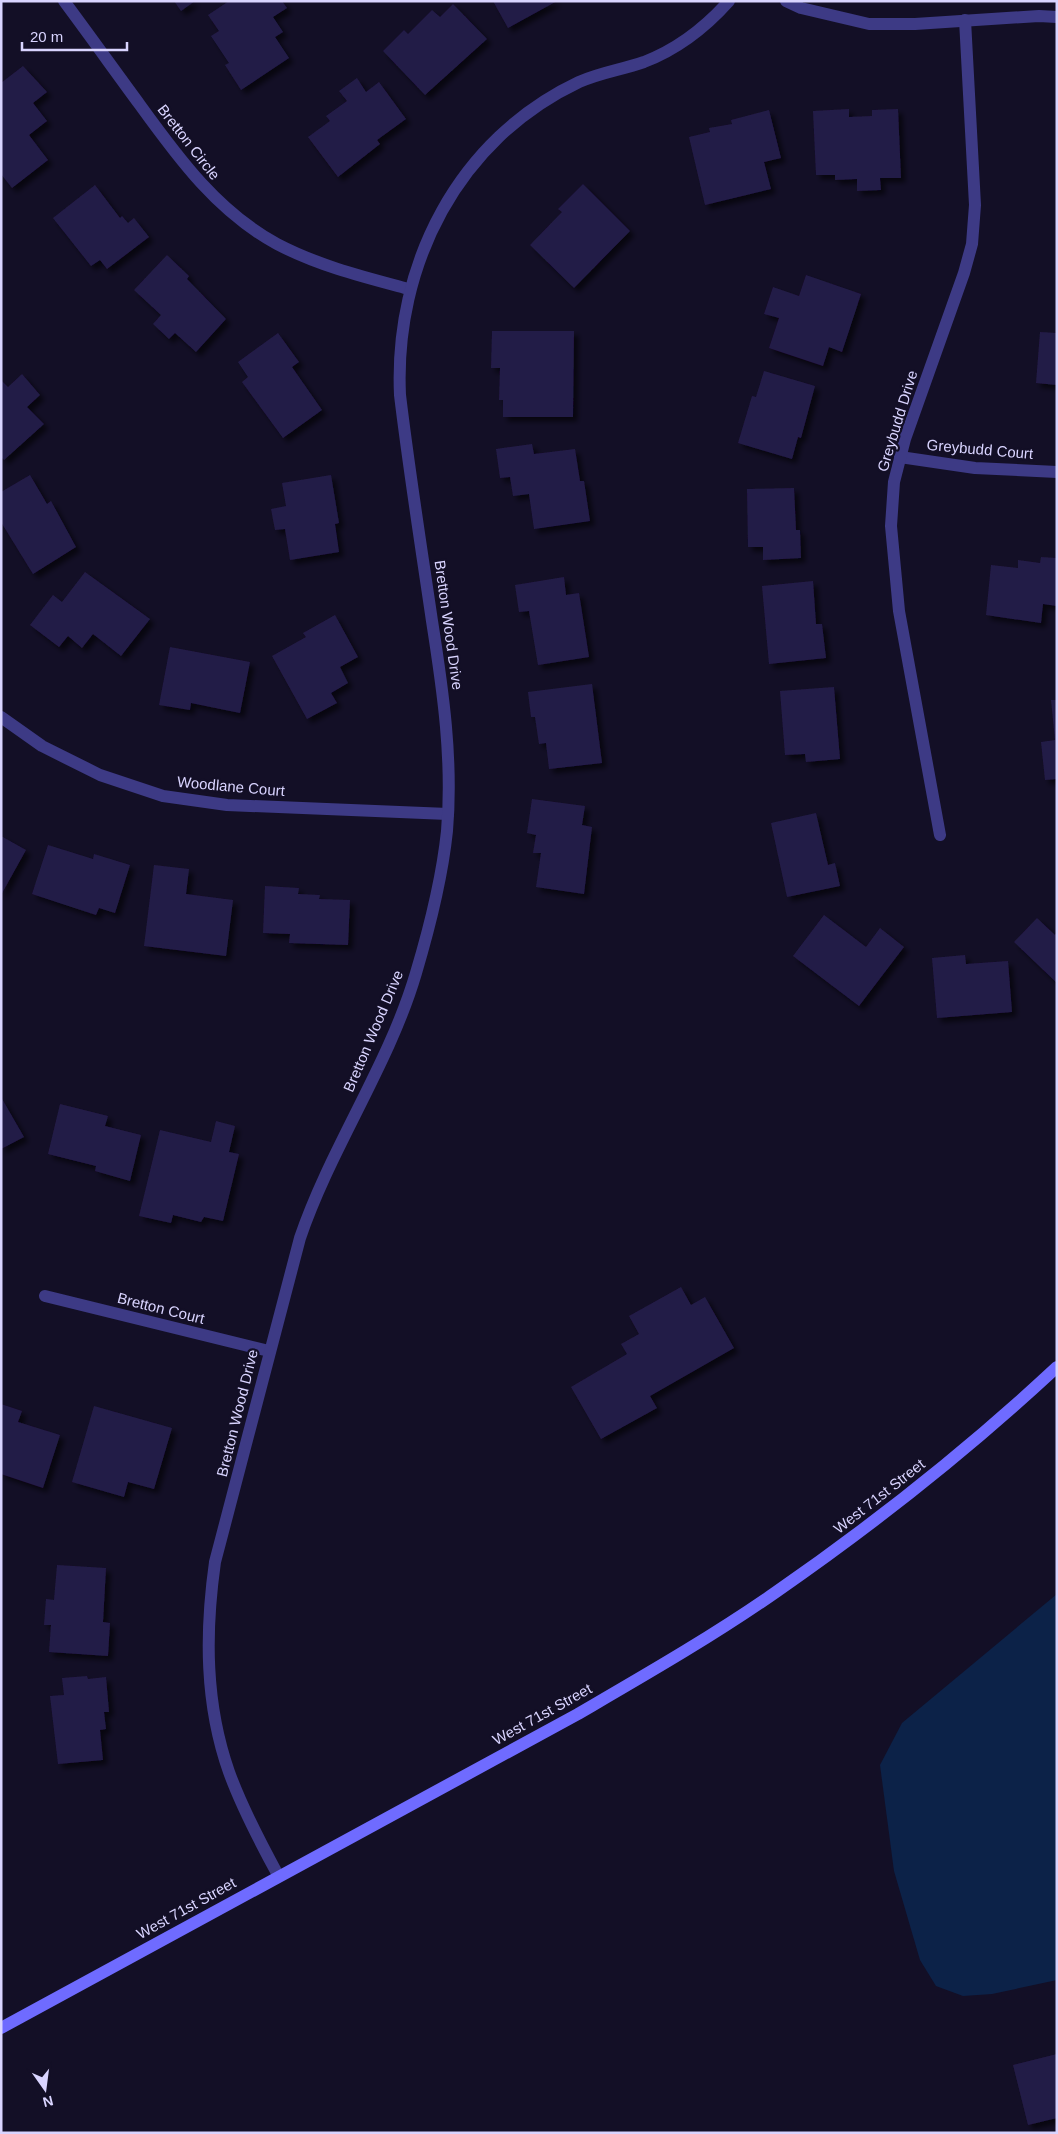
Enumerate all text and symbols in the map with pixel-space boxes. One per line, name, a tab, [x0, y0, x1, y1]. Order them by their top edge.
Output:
scale bar	[22, 20, 128, 52]
text: 20 m	[30, 28, 63, 45]
street label: Bretton Circle	[154, 101, 224, 183]
street label: Greybudd Drive	[874, 368, 920, 474]
street label: Greybudd Court	[926, 436, 1035, 462]
street label: Bretton Wood Drive	[431, 559, 467, 691]
street label: Woodlane Court	[176, 773, 286, 799]
street label: Bretton Wood Drive	[340, 968, 406, 1094]
street label: Bretton Court	[116, 1289, 207, 1327]
street label: Bretton Wood Drive	[213, 1348, 261, 1478]
street label: West 71st Street	[830, 1455, 928, 1537]
street label: West 71st Street	[490, 1679, 595, 1748]
street label: West 71st Street	[134, 1873, 239, 1942]
north arrow	[20, 2064, 70, 2114]
text: N	[41, 2093, 55, 2111]

